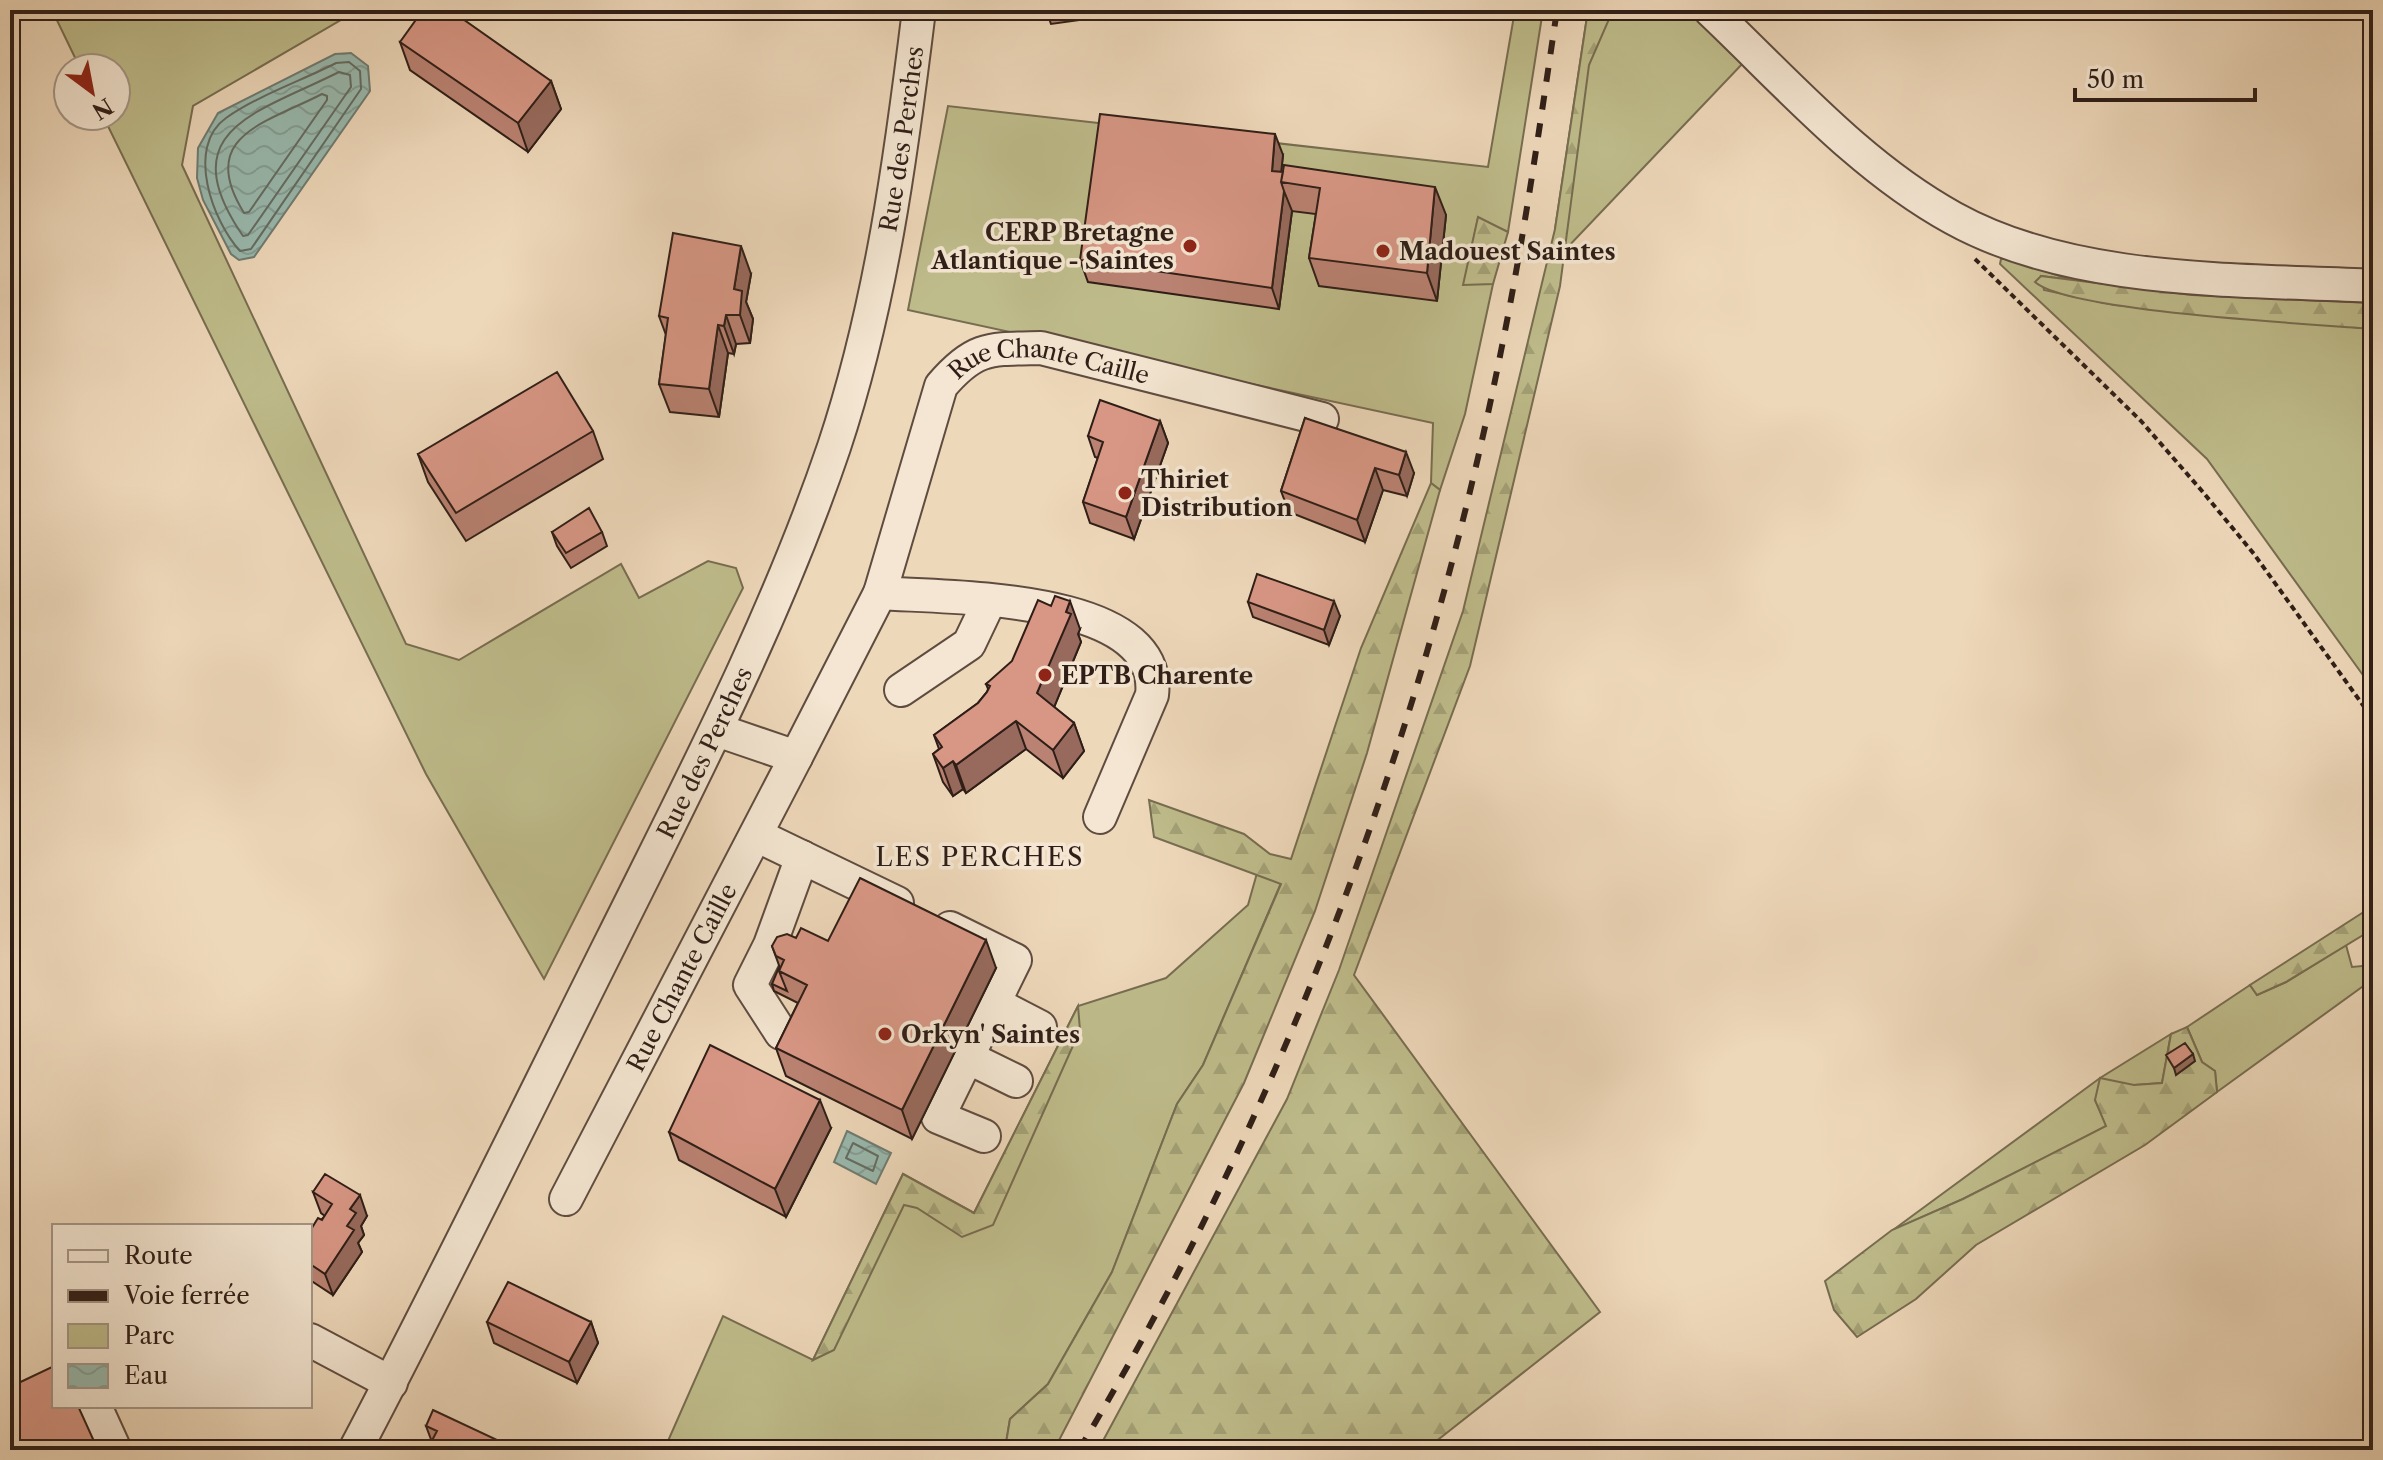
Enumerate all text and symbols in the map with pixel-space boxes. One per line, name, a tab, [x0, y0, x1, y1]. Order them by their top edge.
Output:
street label: Rue des Perches	[873, 44, 929, 234]
north arrow	[52, 52, 132, 132]
scale bar	[2075, 52, 2255, 102]
text: 50 m	[2087, 65, 2144, 94]
text: N	[87, 92, 118, 125]
place label: CERP Bretagne Atlantique - Saintes	[930, 218, 1174, 275]
marker: CERP Bretagne Atlantique - Saintes	[1181, 237, 1199, 255]
place label: Madouest Saintes	[1399, 237, 1616, 266]
marker: Madouest Saintes	[1374, 242, 1392, 260]
text: Rue Chante Caille	[942, 333, 1153, 389]
street label: Rue Chante Caille	[949, 363, 1157, 395]
place label: Thiriet Distribution	[1141, 465, 1293, 522]
marker: Thiriet Distribution	[1116, 484, 1134, 502]
place label: EPTB Charente	[1061, 661, 1253, 690]
street label: Rue des Perches	[650, 662, 758, 843]
marker: EPTB Charente	[1036, 666, 1054, 684]
district label: LES PERCHES	[876, 841, 1084, 873]
street label: Rue Chante Caille	[621, 878, 742, 1076]
place label: Orkyn' Saintes	[901, 1020, 1080, 1049]
marker: Orkyn' Saintes	[876, 1025, 894, 1043]
legend	[52, 1224, 312, 1408]
text: Route	[124, 1241, 193, 1270]
text: Voie ferrée	[123, 1281, 250, 1310]
text: Parc	[124, 1321, 175, 1350]
text: Eau	[124, 1361, 168, 1390]

